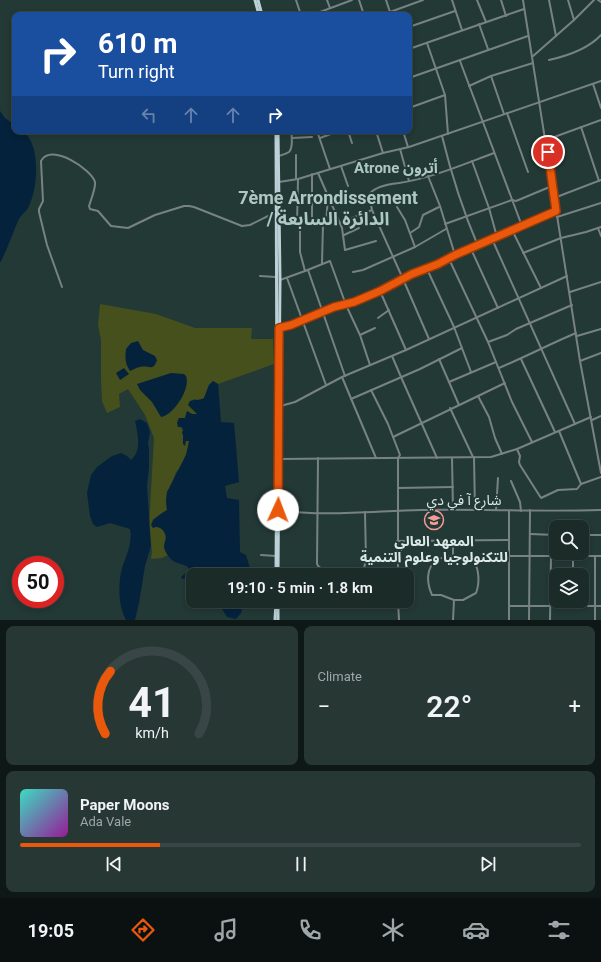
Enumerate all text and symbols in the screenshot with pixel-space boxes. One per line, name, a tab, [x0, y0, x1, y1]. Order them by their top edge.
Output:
text: 610 m	[98, 27, 177, 60]
icon: right	[32, 28, 84, 80]
text: Turn right	[98, 61, 175, 82]
icon: left	[138, 104, 160, 126]
icon: ahead	[180, 104, 202, 126]
icon: ahead	[222, 104, 244, 126]
icon: right	[264, 104, 286, 126]
pin	[531, 135, 565, 169]
icon: arrive	[537, 141, 559, 163]
district label: Atrone أترون	[354, 158, 438, 177]
district label: 7ème Arrondissement / الدائرة السابعة	[238, 187, 418, 230]
position arrow	[257, 489, 299, 531]
street label: شارع آ في دي	[427, 492, 501, 511]
school or university icon: المعهد العالي للتكنولوجيا وعلوم التنمية	[423, 509, 445, 531]
map controls	[549, 520, 589, 608]
button: search	[549, 520, 589, 560]
place label: المعهد العالي للتكنولوجيا وعلوم التنمية	[360, 533, 508, 568]
speed limit sign: 50	[12, 556, 64, 608]
button: layers	[549, 568, 589, 608]
text: 19:10 · 5 min · 1.8 km	[227, 579, 373, 597]
text: Climate	[318, 669, 362, 684]
text: 41	[128, 677, 176, 726]
text: 22°	[426, 689, 472, 724]
text: −	[318, 694, 330, 719]
text: +	[569, 694, 581, 719]
text: km/h	[135, 724, 169, 740]
text: Paper Moons	[80, 796, 170, 814]
text: Ada Vale	[80, 814, 131, 829]
icon: previous	[103, 853, 125, 875]
icon: pause	[290, 853, 312, 875]
icon: next	[477, 853, 499, 875]
icon: directions	[129, 916, 157, 944]
icon: music	[212, 916, 240, 944]
icon: phone	[296, 916, 324, 944]
icon: climate	[379, 916, 407, 944]
icon: car	[462, 916, 490, 944]
icon: filters	[545, 916, 573, 944]
text: 19:05	[28, 920, 74, 941]

